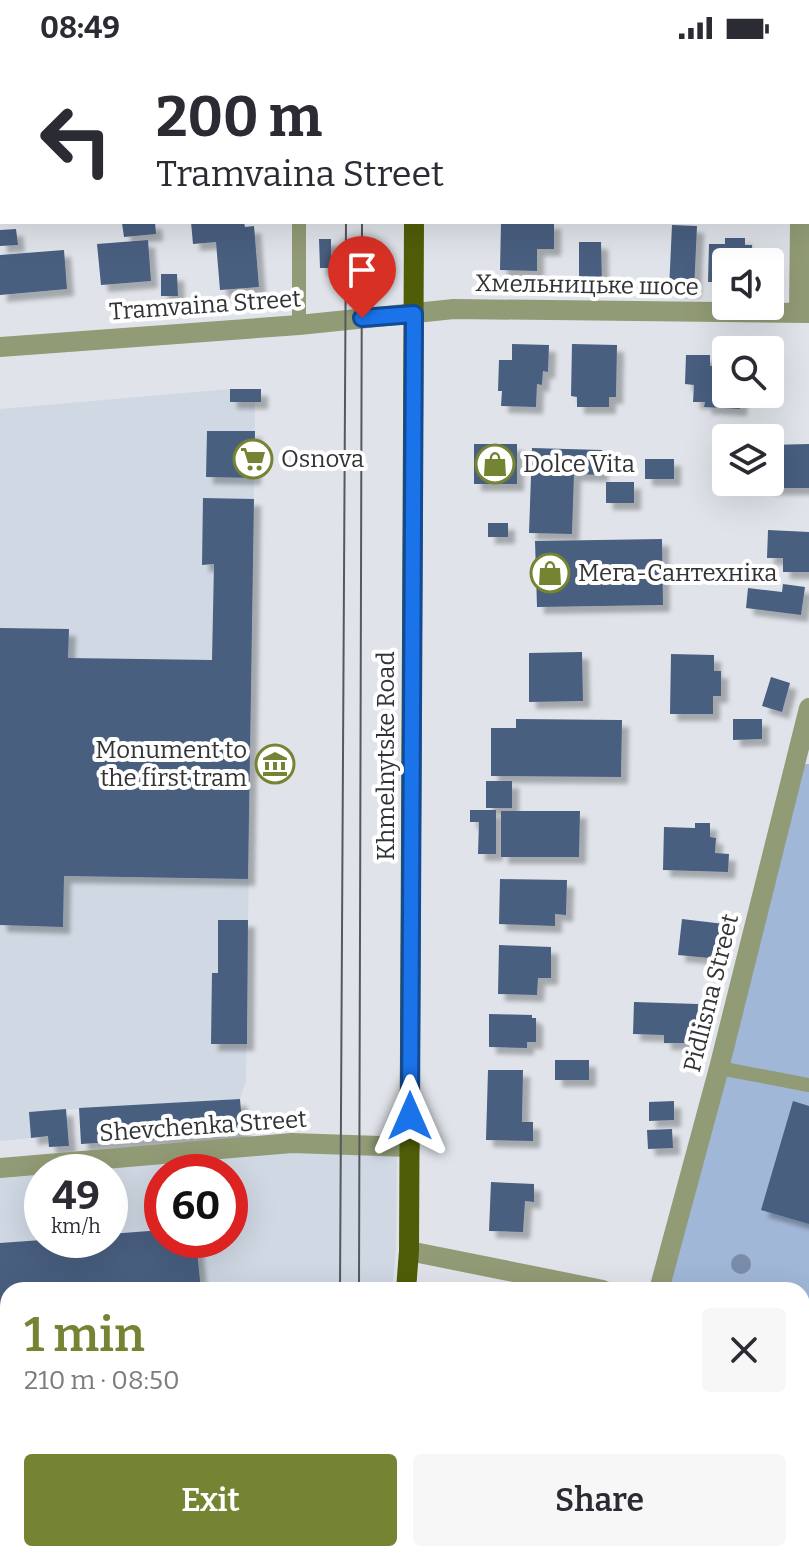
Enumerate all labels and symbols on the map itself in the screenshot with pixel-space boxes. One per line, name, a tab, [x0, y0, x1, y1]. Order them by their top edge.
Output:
pin	[328, 236, 396, 318]
street label: Хмельницьке шосе	[475, 269, 699, 301]
street label: Tramvaina Street	[108, 284, 302, 326]
supermarket icon: Osnova	[232, 438, 274, 480]
shop icon: Dolce Vita	[474, 443, 516, 485]
place label: Osnova	[281, 445, 364, 473]
place label: Dolce Vita	[523, 450, 635, 478]
shop icon: Мега-Сантехніка	[529, 552, 571, 594]
place label: Мега-Сантехніка	[578, 559, 777, 587]
street label: Khmelnytske Road	[372, 651, 400, 861]
place label: Monument to the first tram	[95, 736, 247, 792]
museum icon: Monument to the first tram	[254, 743, 296, 785]
street label: Pidlisna Street	[678, 911, 744, 1075]
position arrow	[368, 1074, 452, 1158]
street label: Shevchenka Street	[98, 1105, 308, 1147]
speed limit sign: 60	[144, 1154, 248, 1258]

